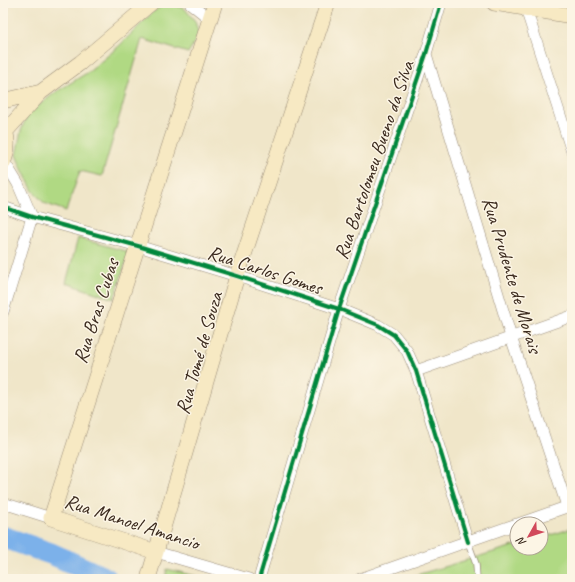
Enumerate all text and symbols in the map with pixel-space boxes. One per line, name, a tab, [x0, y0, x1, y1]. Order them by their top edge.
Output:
street label: Rua Bartolomeu Bueno da Silva	[328, 56, 420, 262]
street label: Rua Prudente de Morais	[476, 194, 548, 358]
street label: Rua Carlos Gomes	[205, 240, 327, 301]
street label: Rua Bras Cubas	[67, 254, 125, 366]
street label: Rua Tomé de Souza	[170, 288, 229, 417]
street label: Rua Manoel Amancio	[62, 488, 204, 556]
north arrow	[509, 516, 549, 556]
text: N	[512, 534, 529, 549]

